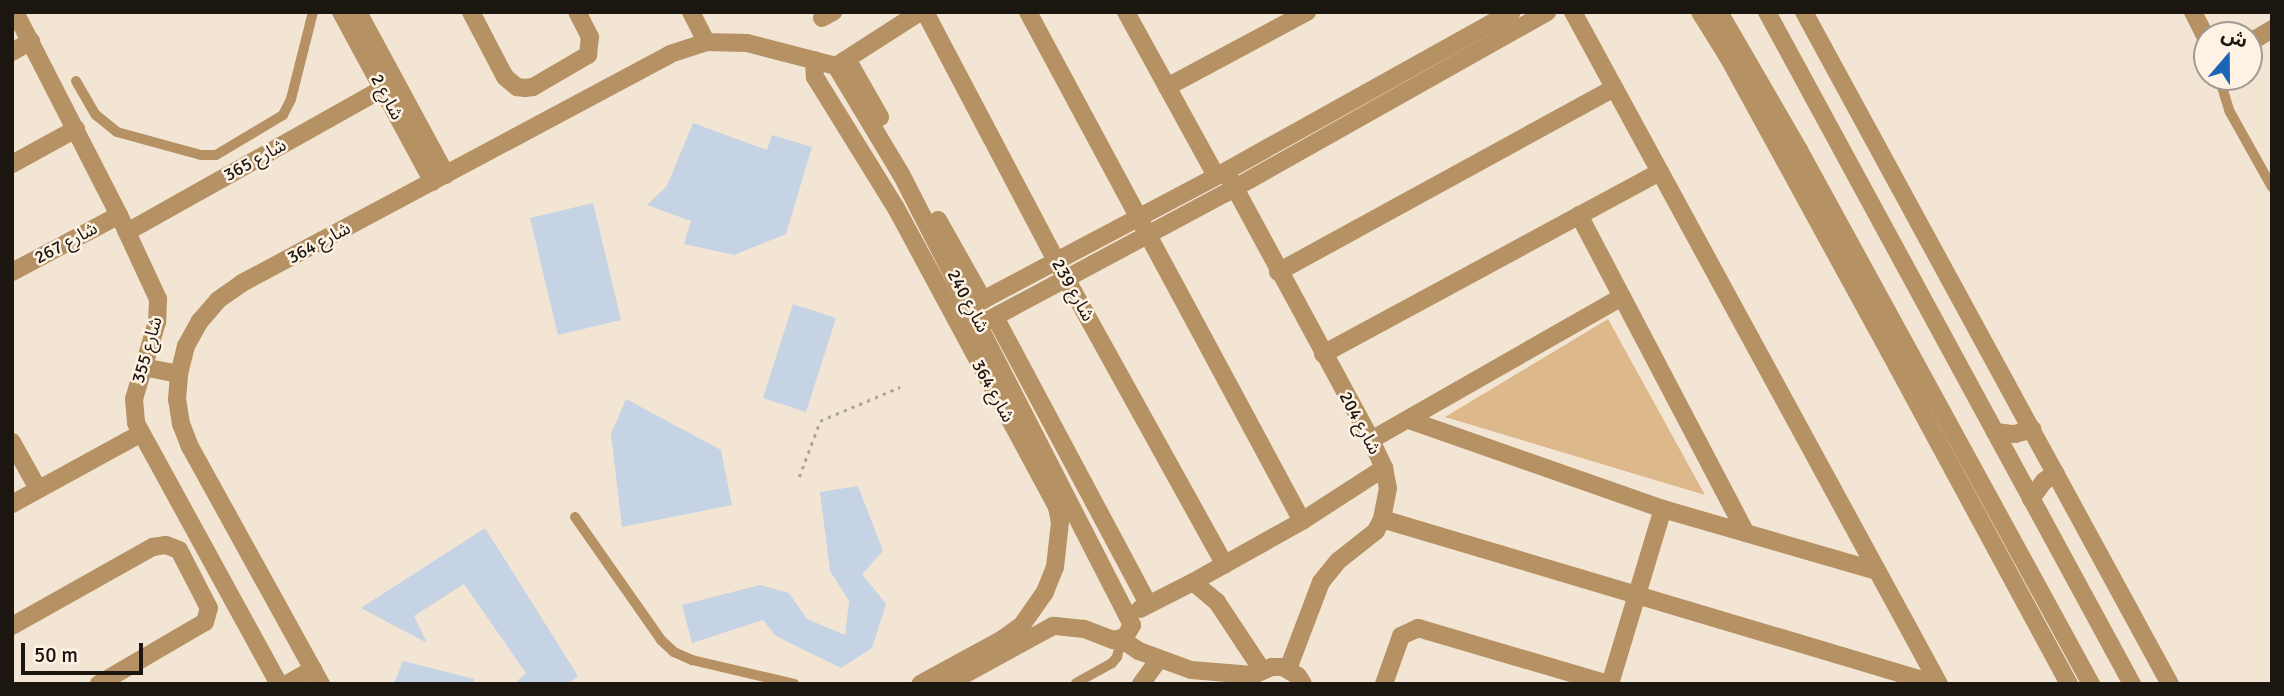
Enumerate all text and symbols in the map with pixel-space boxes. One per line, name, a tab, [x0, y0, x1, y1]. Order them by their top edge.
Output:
north arrow	[2193, 21, 2263, 91]
text: ش	[2218, 22, 2251, 54]
street label: شارع 2	[366, 70, 408, 124]
street label: شارع 365	[220, 134, 290, 186]
street label: شارع 267	[31, 217, 101, 269]
street label: شارع 364	[284, 217, 354, 269]
street label: شارع 239	[1047, 255, 1099, 325]
street label: شارع 240	[942, 266, 994, 336]
street label: شارع 355	[127, 314, 167, 386]
street label: شارع 364	[967, 356, 1019, 426]
street label: شارع 204	[1334, 388, 1386, 458]
scale bar	[24, 630, 147, 674]
text: 50 m	[34, 642, 78, 668]

